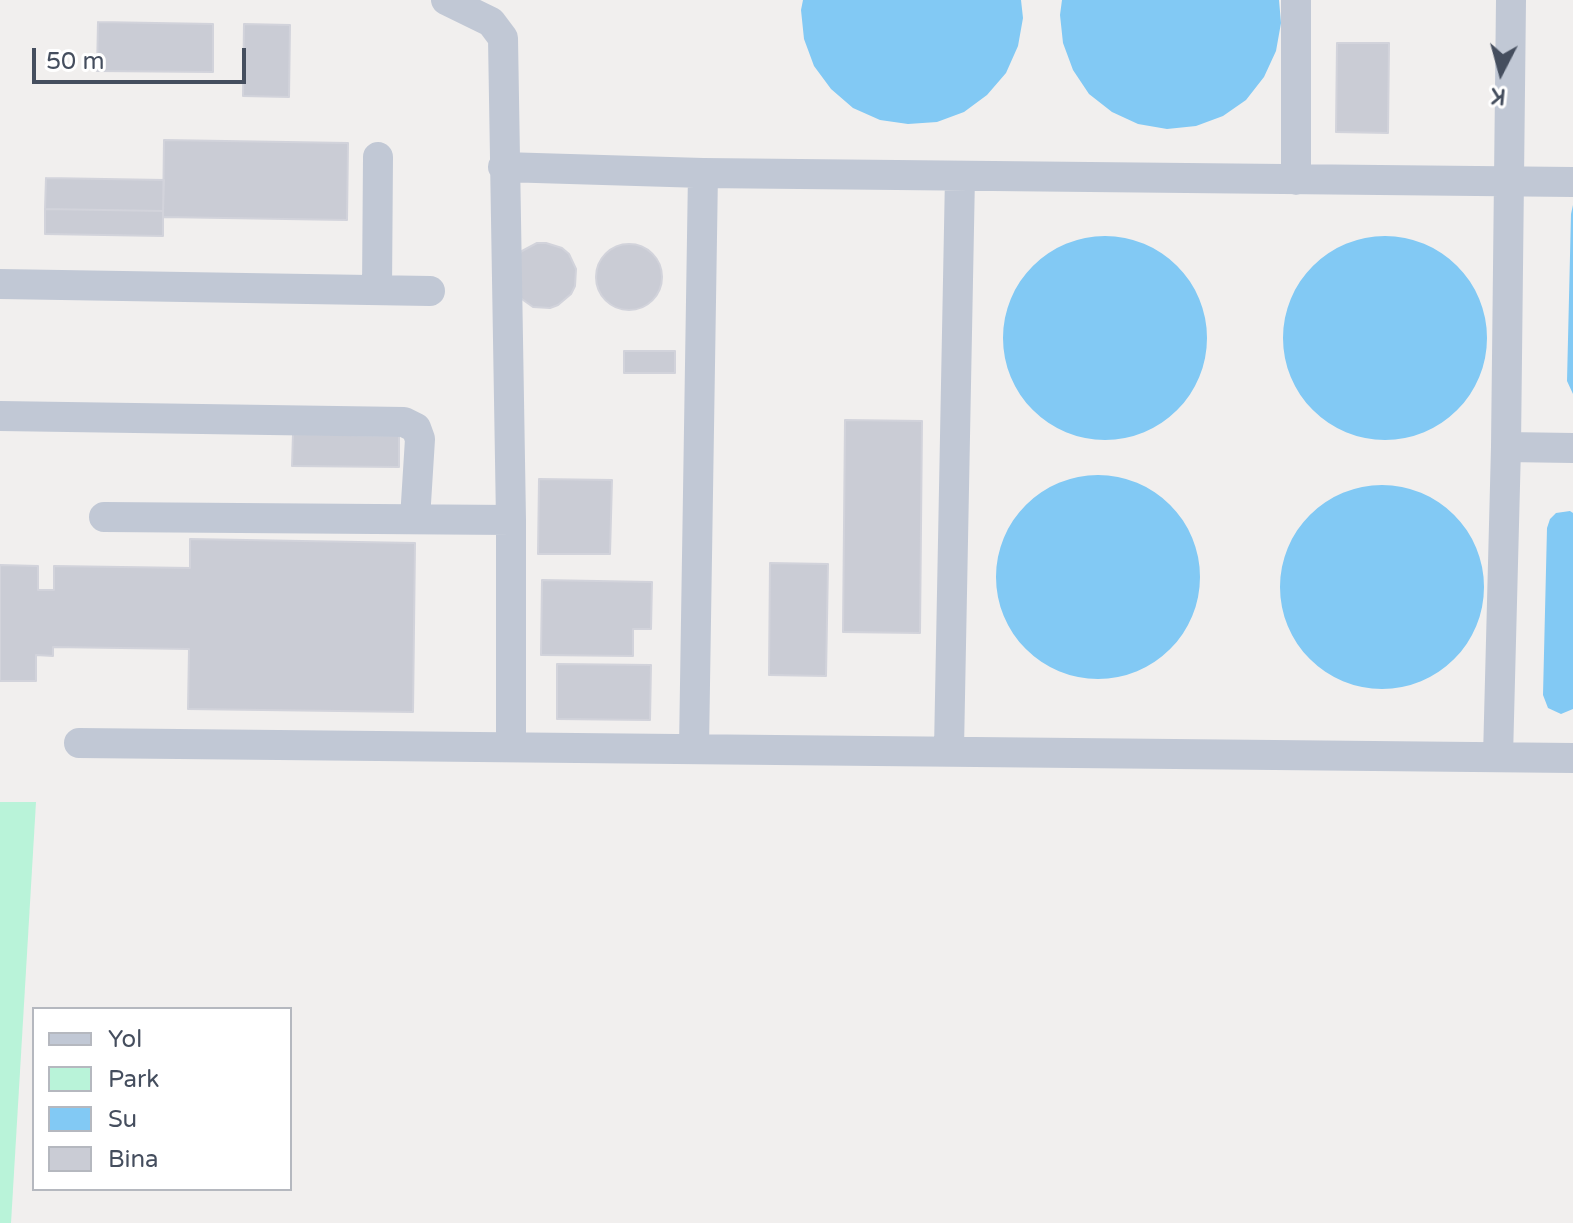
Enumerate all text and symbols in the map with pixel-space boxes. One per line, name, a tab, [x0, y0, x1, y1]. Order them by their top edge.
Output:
scale bar	[36, 32, 250, 82]
north arrow	[1461, 32, 1541, 112]
text: 50 m	[46, 47, 104, 76]
text: K	[1490, 82, 1507, 110]
legend	[32, 1007, 292, 1191]
text: Yol	[108, 1025, 142, 1054]
text: Park	[108, 1065, 159, 1094]
text: Su	[108, 1105, 137, 1134]
text: Bina	[108, 1145, 159, 1174]

